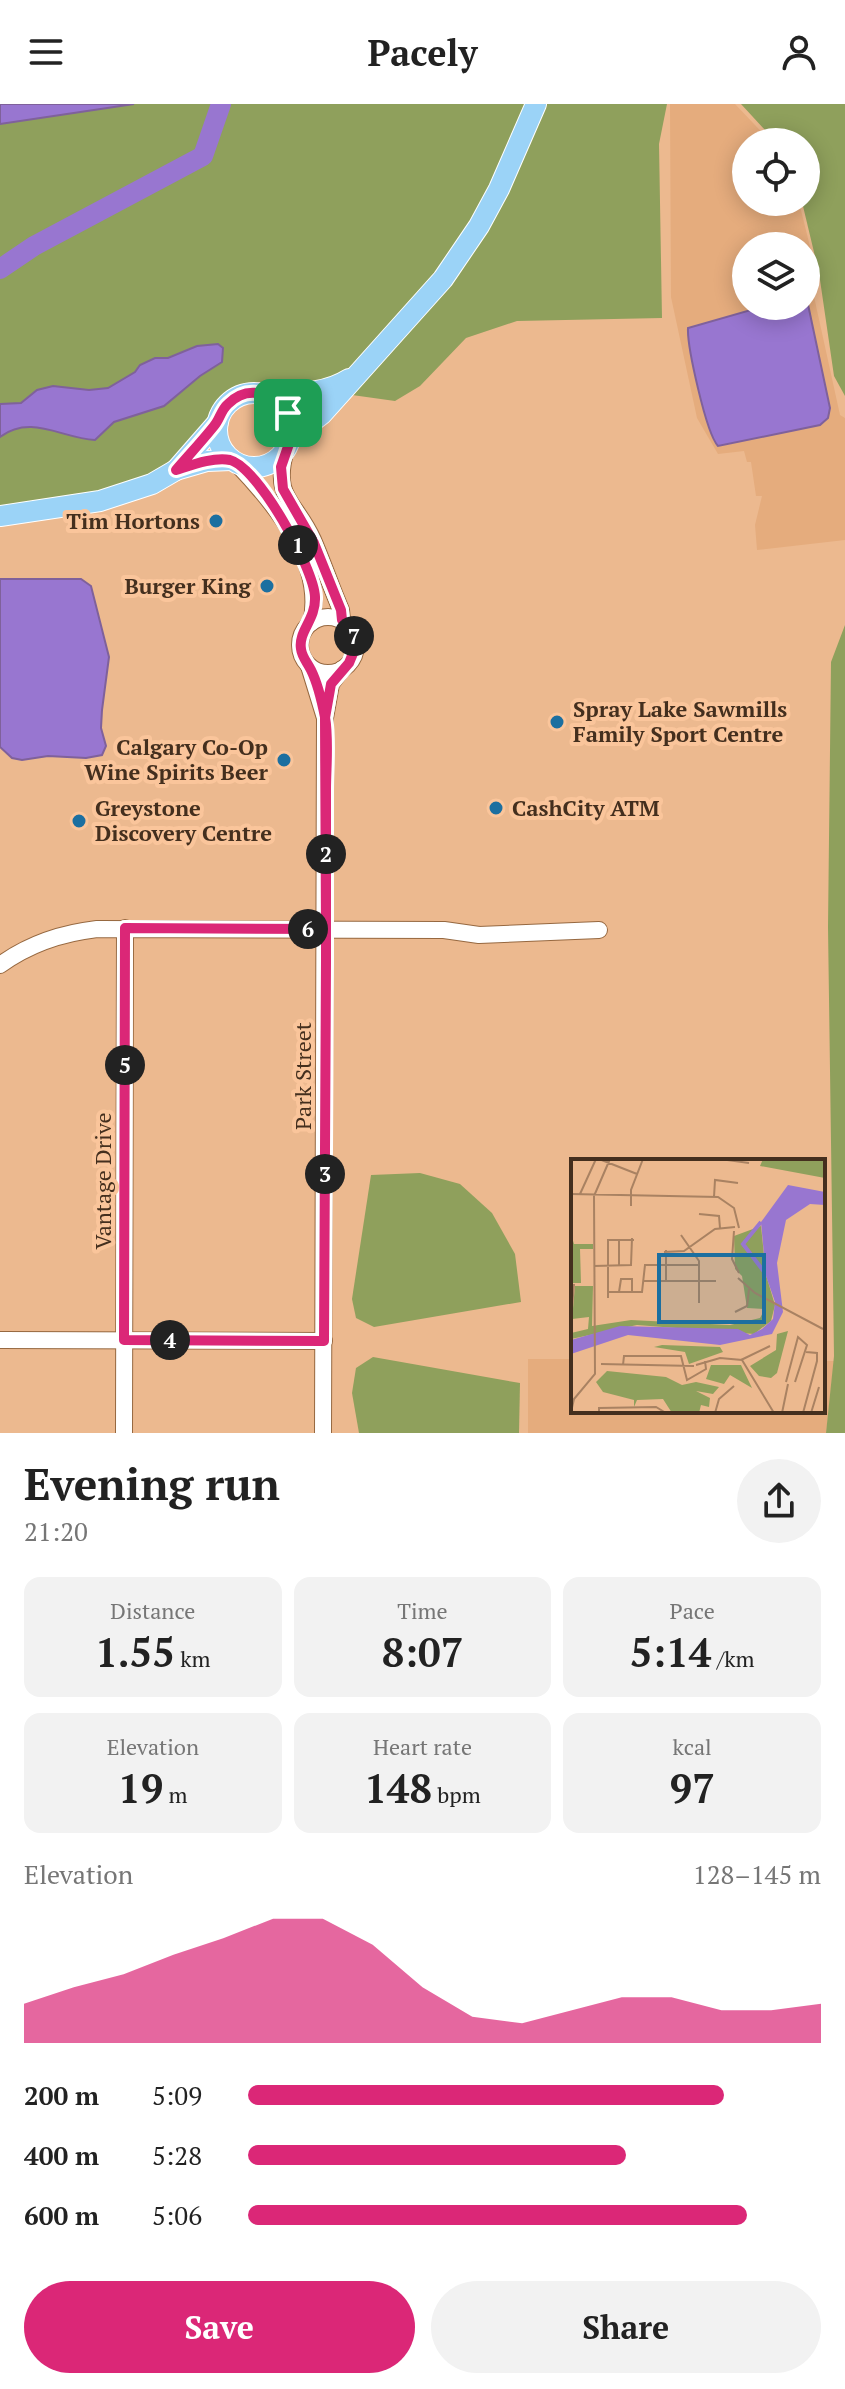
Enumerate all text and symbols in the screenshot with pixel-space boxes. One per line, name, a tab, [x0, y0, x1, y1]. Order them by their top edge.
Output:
text: Pacely	[367, 29, 478, 76]
icon: menu	[24, 30, 68, 74]
icon: person	[777, 30, 821, 74]
map controls	[732, 128, 820, 320]
button: locate	[732, 128, 820, 216]
button: layers	[732, 232, 820, 320]
pin	[254, 379, 322, 447]
icon: arrive	[266, 391, 310, 435]
place label: Tim Hortons	[66, 506, 200, 535]
marker: Tim Hortons	[207, 512, 225, 530]
pin: 1	[278, 525, 318, 565]
text: 1	[292, 530, 304, 559]
place label: Burger King	[124, 571, 252, 600]
marker: Burger King	[258, 577, 276, 595]
pin: 7	[334, 616, 374, 656]
text: 7	[348, 621, 360, 650]
place label: Spray Lake Sawmills Family Sport Centre	[573, 694, 787, 748]
marker: Spray Lake Sawmills Family Sport Centre	[548, 713, 566, 731]
place label: Calgary Co-Op Wine Spirits Beer	[84, 732, 269, 786]
marker: Calgary Co-Op Wine Spirits Beer	[275, 751, 293, 769]
place label: Greystone Discovery Centre	[95, 793, 272, 847]
place label: CashCity ATM	[512, 793, 660, 822]
marker: CashCity ATM	[487, 799, 505, 817]
marker: Greystone Discovery Centre	[70, 812, 88, 830]
pin: 2	[306, 834, 346, 874]
text: 2	[320, 839, 332, 868]
pin: 6	[288, 909, 328, 949]
text: 6	[302, 914, 314, 943]
street label: Park Street	[288, 1022, 317, 1130]
pin: 5	[105, 1045, 145, 1085]
text: 5	[119, 1050, 131, 1079]
street label: Vantage Drive	[88, 1112, 117, 1250]
pin: 3	[305, 1154, 345, 1194]
text: 3	[319, 1159, 331, 1188]
inset map	[571, 1159, 825, 1413]
pin: 4	[150, 1320, 190, 1360]
text: 4	[164, 1325, 176, 1354]
text: Evening run	[24, 1454, 280, 1513]
button: share	[737, 1459, 821, 1543]
text: 21:20	[24, 1514, 88, 1548]
text: Distance	[110, 1596, 195, 1625]
text: Time	[397, 1596, 448, 1625]
text: Pace	[670, 1596, 715, 1625]
text: 1.55	[95, 1625, 175, 1678]
text: 8:07	[382, 1625, 463, 1678]
text: 5:14	[630, 1625, 711, 1678]
text: km	[175, 1644, 210, 1673]
text: /km	[711, 1644, 755, 1673]
text: Elevation	[107, 1732, 199, 1761]
text: Heart rate	[373, 1732, 472, 1761]
text: kcal	[673, 1732, 712, 1761]
text: 19	[118, 1761, 163, 1814]
text: 148	[364, 1761, 432, 1814]
text: 97	[670, 1761, 715, 1814]
text: m	[163, 1780, 188, 1809]
text: bpm	[432, 1780, 481, 1809]
text: Elevation	[24, 1857, 133, 1891]
text: 128–145 m	[693, 1857, 821, 1891]
text: 200 m	[24, 2078, 99, 2112]
text: 5:09	[152, 2078, 202, 2112]
text: 400 m	[24, 2138, 99, 2172]
text: 5:28	[152, 2138, 202, 2172]
text: 600 m	[24, 2198, 99, 2232]
text: 5:06	[152, 2198, 202, 2232]
button: Save	[24, 2281, 415, 2373]
button: Share	[431, 2281, 821, 2373]

